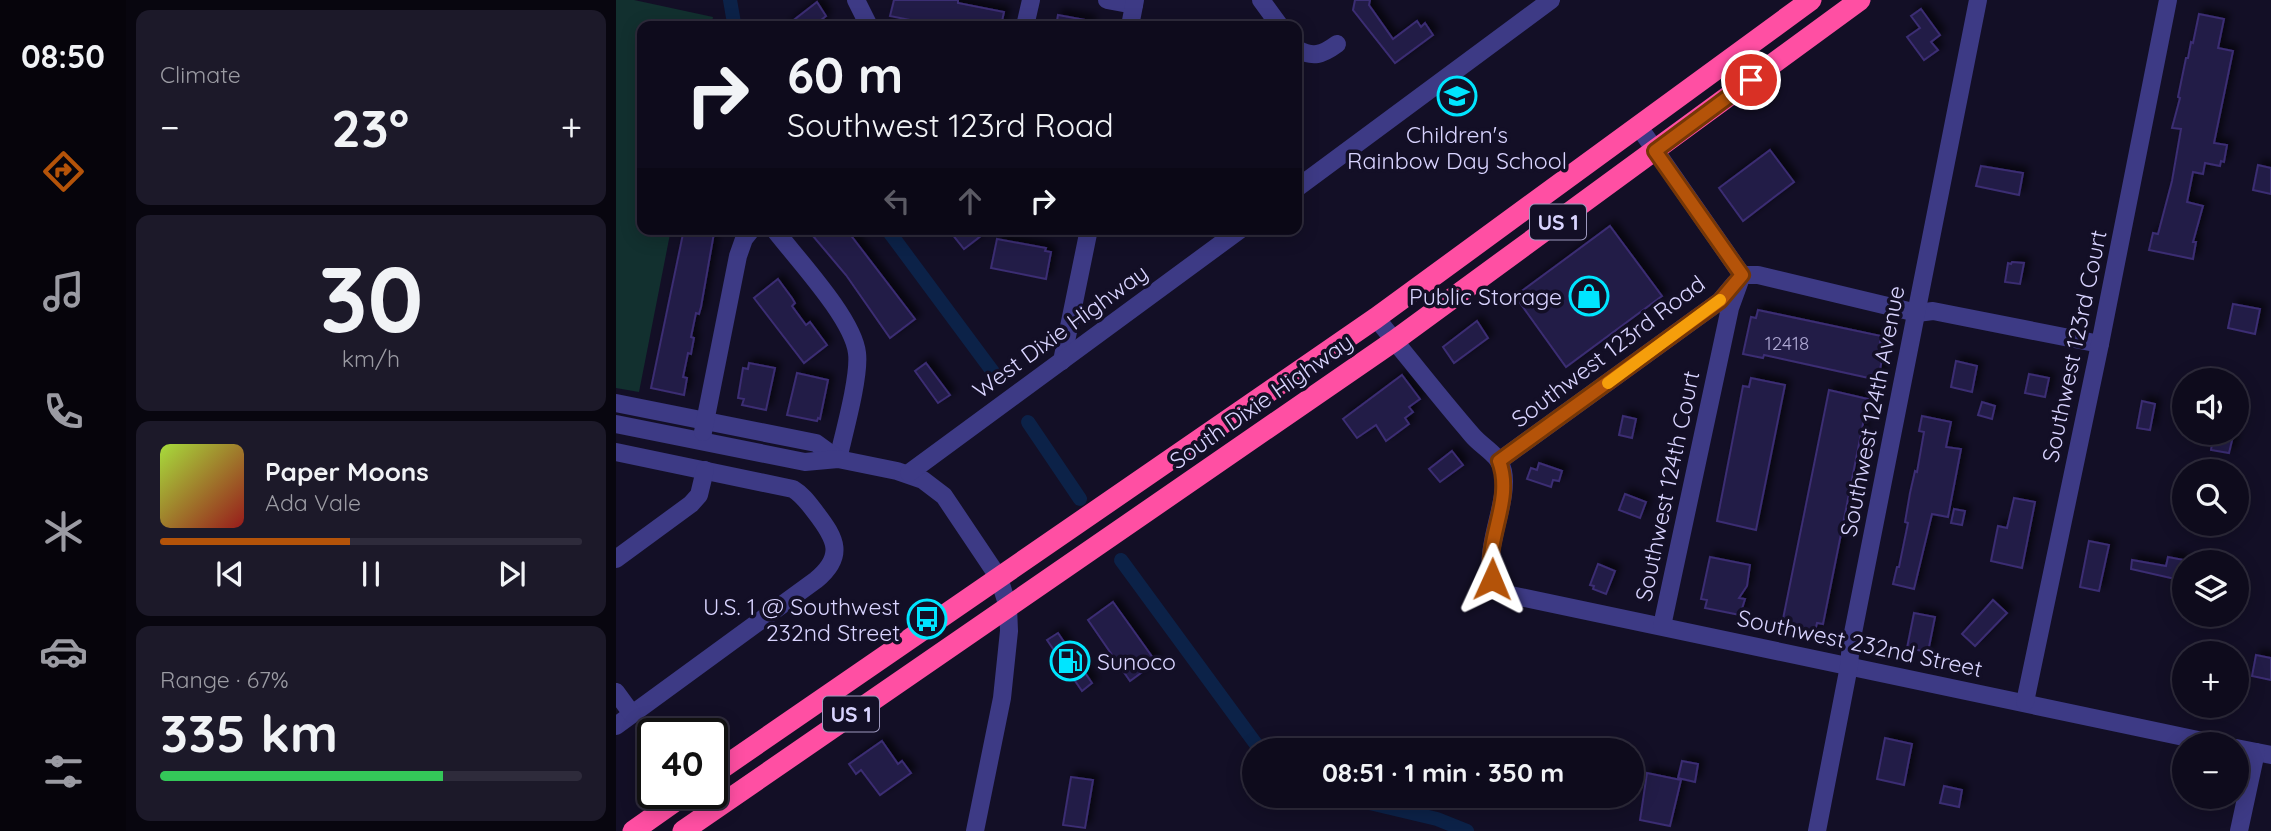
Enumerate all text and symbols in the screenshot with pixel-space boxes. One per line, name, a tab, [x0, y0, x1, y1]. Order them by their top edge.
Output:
text: 08:50	[21, 36, 105, 76]
text: 60 m	[787, 44, 903, 105]
icon: right	[672, 49, 763, 140]
pin	[1721, 50, 1781, 110]
text: Climate	[160, 60, 241, 89]
icon: arrive	[1732, 61, 1770, 99]
school or university icon: Children's Rainbow Day School	[1436, 75, 1478, 117]
text: 23°	[331, 95, 409, 160]
text: −	[160, 103, 180, 151]
text: +	[561, 103, 582, 151]
text: Southwest 123rd Road	[787, 105, 1114, 145]
place label: Children's Rainbow Day School	[1347, 120, 1567, 175]
icon: directions	[39, 147, 88, 196]
icon: left	[878, 182, 916, 220]
icon: ahead	[951, 182, 989, 220]
icon: right	[1024, 182, 1062, 220]
road number: US 1	[1530, 204, 1586, 240]
street label: Southwest 123rd Court	[2035, 227, 2113, 465]
text: 30	[319, 241, 423, 355]
street label: West Dixie Highway	[967, 258, 1153, 404]
icon: music	[39, 267, 88, 316]
street label: Southwest 123rd Road	[1505, 269, 1711, 433]
shop icon: Public Storage	[1568, 275, 1610, 317]
place label: Public Storage	[1409, 282, 1562, 311]
street label: Southwest 124th Avenue	[1833, 283, 1911, 539]
street label: South Dixie Highway	[1164, 327, 1358, 475]
house number: 12418	[1765, 331, 1809, 355]
text: km/h	[342, 344, 400, 373]
street label: Southwest 124th Court	[1628, 368, 1706, 604]
map controls	[2172, 368, 2249, 809]
button: sound	[2172, 368, 2249, 445]
icon: phone	[39, 387, 88, 436]
text: Paper Moons	[265, 455, 429, 488]
button: search	[2172, 459, 2249, 536]
text: Ada Vale	[265, 488, 361, 517]
icon: climate	[39, 507, 88, 556]
position arrow	[1455, 542, 1529, 616]
button: layers	[2172, 550, 2249, 627]
icon: previous	[211, 555, 249, 593]
icon: pause	[352, 555, 390, 593]
icon: next	[493, 555, 531, 593]
place label: U.S. 1 @ Southwest 232nd Street	[703, 592, 900, 647]
bus stop icon: U.S. 1 @ Southwest 232nd Street	[906, 598, 948, 640]
street label: Southwest 232nd Street	[1735, 603, 1985, 683]
icon: car	[39, 627, 88, 676]
fuel station icon: Sunoco	[1049, 640, 1091, 682]
button: +	[2172, 641, 2249, 718]
place label: Sunoco	[1097, 647, 1176, 676]
text: Range · 67%	[160, 665, 289, 694]
road number: US 1	[823, 696, 879, 732]
text: 335 km	[160, 700, 338, 765]
speed limit sign: 40	[637, 718, 728, 809]
button: −	[2172, 732, 2249, 809]
icon: filters	[39, 747, 88, 796]
text: 08:51 · 1 min · 350 m	[1322, 756, 1564, 789]

